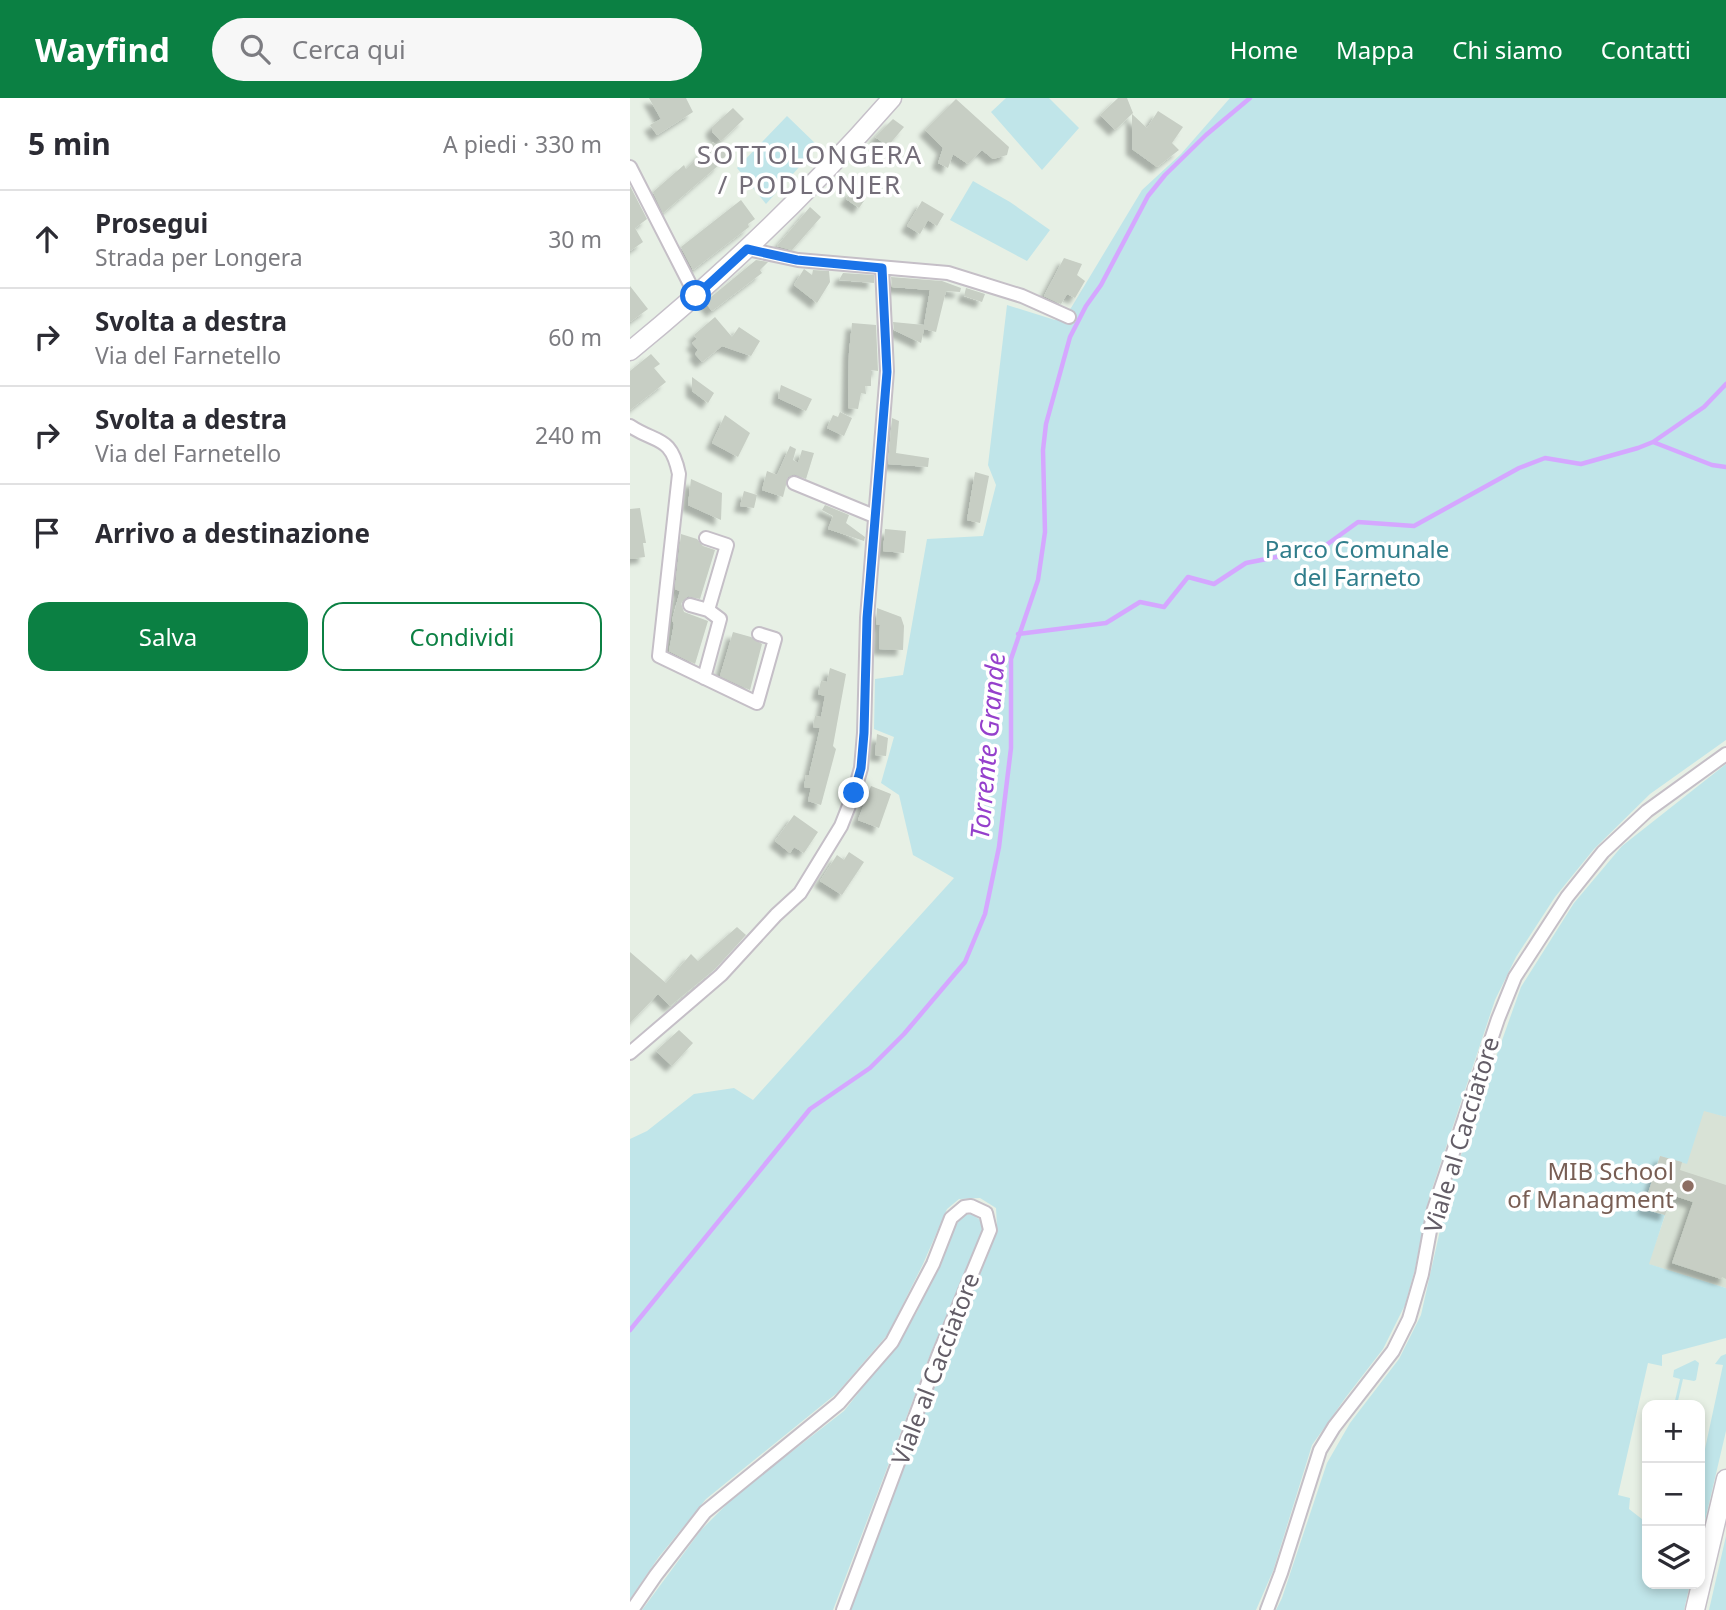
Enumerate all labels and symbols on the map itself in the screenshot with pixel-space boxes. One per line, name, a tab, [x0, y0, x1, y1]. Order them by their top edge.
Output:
district label: SOTTOLONGERA / PODLONJER	[697, 136, 923, 202]
route start	[680, 280, 711, 311]
park label: Parco Comunale del Farneto	[1265, 532, 1449, 593]
water label: Torrente Grande	[961, 651, 1013, 841]
route end	[838, 777, 869, 808]
street label: Viale al Cacciatore	[1415, 1032, 1506, 1237]
place label: MIB School of Managment	[1507, 1154, 1674, 1215]
marker: MIB School of Managment	[1680, 1178, 1696, 1194]
street label: Viale al Cacciatore	[883, 1268, 986, 1469]

